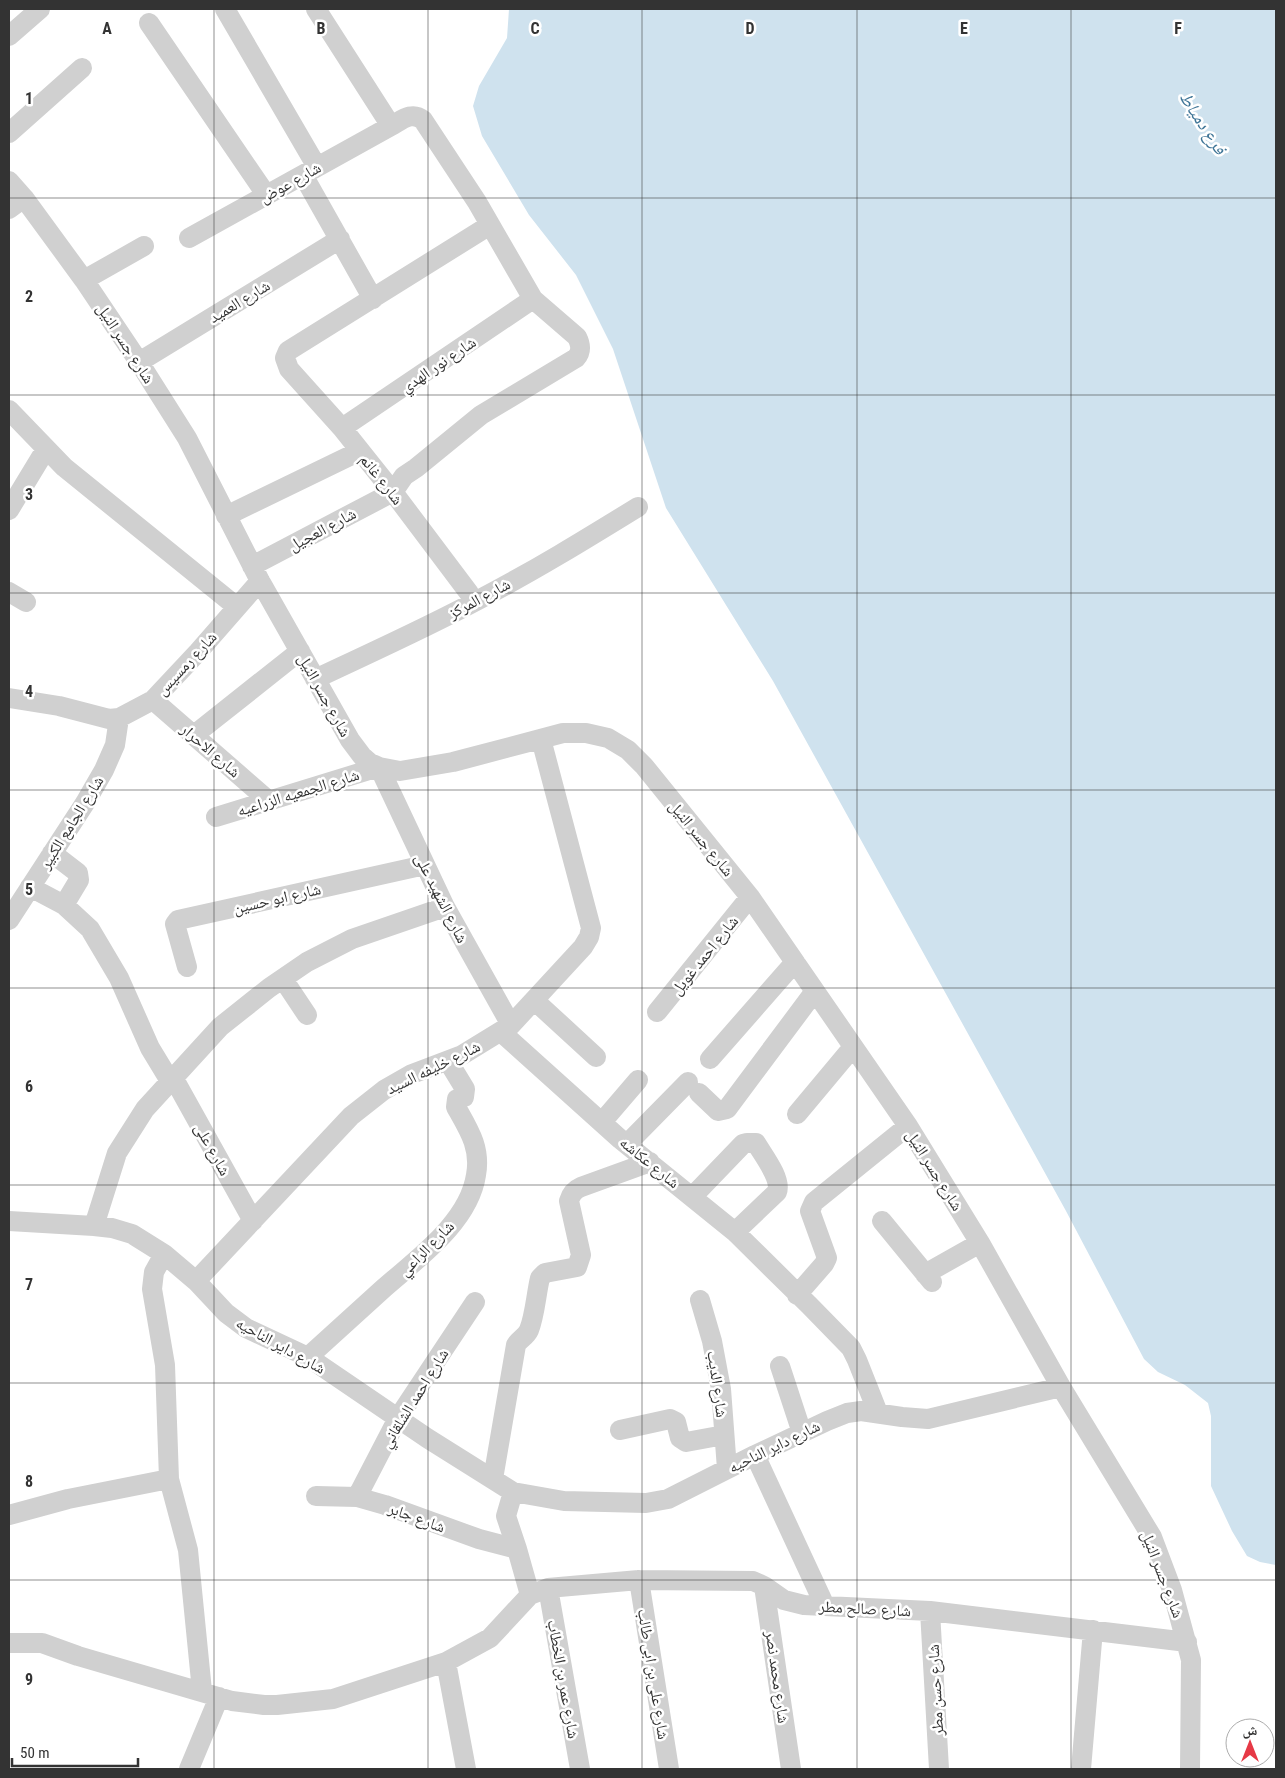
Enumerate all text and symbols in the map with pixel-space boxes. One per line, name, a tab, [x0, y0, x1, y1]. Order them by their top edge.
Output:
text: A	[102, 19, 112, 38]
text: B	[317, 19, 326, 38]
text: C	[530, 19, 540, 38]
text: D	[745, 19, 755, 38]
text: E	[960, 19, 968, 38]
text: F	[1174, 19, 1182, 38]
water label: فرع دمياط	[1174, 88, 1232, 160]
text: 1	[25, 89, 33, 108]
street label: شارع عوض	[256, 158, 325, 208]
street label: شارع العميد	[205, 276, 274, 328]
text: 2	[25, 287, 33, 306]
street label: شارع جسر النيل	[92, 299, 159, 388]
street label: شارع نور الهدي	[397, 332, 481, 399]
street label: شارع غانم	[355, 450, 407, 509]
text: 3	[25, 485, 33, 504]
street label: شارع العجيل	[285, 504, 360, 556]
street label: شارع المركز	[444, 574, 514, 624]
street label: شارع رمسيس	[152, 628, 221, 700]
street label: شارع جسر النيل	[293, 650, 355, 741]
text: 4	[25, 682, 33, 701]
street label: شارع الاحرار	[176, 719, 244, 782]
street label: شارع الجمعيه الزراعيه	[235, 765, 362, 821]
street label: شارع الجامع الكبير	[35, 772, 108, 874]
street label: شارع جسر النيل	[664, 797, 738, 881]
street label: شارع الشهيد على	[410, 850, 472, 947]
street label: شارع ابو حسين	[231, 879, 323, 919]
text: 5	[25, 880, 33, 899]
street label: شارع احمد غويل	[667, 912, 743, 999]
street label: شارع خليفه السيد	[383, 1037, 484, 1099]
text: 6	[25, 1077, 33, 1096]
street label: شارع على	[190, 1120, 235, 1179]
street label: شارع جسر النيل	[901, 1126, 967, 1215]
street label: شارع عكاشه	[615, 1133, 683, 1193]
street label: شارع الراعي	[395, 1217, 460, 1282]
text: 7	[25, 1275, 33, 1294]
street label: شارع داير الناحيه	[232, 1313, 329, 1379]
street label: شارع احمد الشلقاني	[376, 1345, 455, 1453]
street label: شارع الديب	[702, 1349, 732, 1419]
street label: شارع داير الناحيه	[725, 1416, 823, 1478]
text: 8	[25, 1472, 33, 1491]
street label: شارع جابر	[384, 1498, 448, 1537]
street label: شارع جسر النيل	[1136, 1528, 1188, 1621]
street label: شارع صالح مطر	[817, 1597, 912, 1621]
street label: شارع على بن ابى طالب	[633, 1607, 673, 1741]
street label: شارع عمر بن الخطاب	[543, 1618, 583, 1740]
street label: شارع محمد نصر	[760, 1629, 793, 1725]
street label: شارع حسن مطر	[924, 1644, 948, 1737]
text: 9	[25, 1670, 33, 1689]
north arrow	[1225, 1718, 1275, 1768]
text: ش	[1243, 1722, 1258, 1739]
scale bar	[12, 1736, 139, 1768]
text: 50 m	[20, 1744, 50, 1762]

